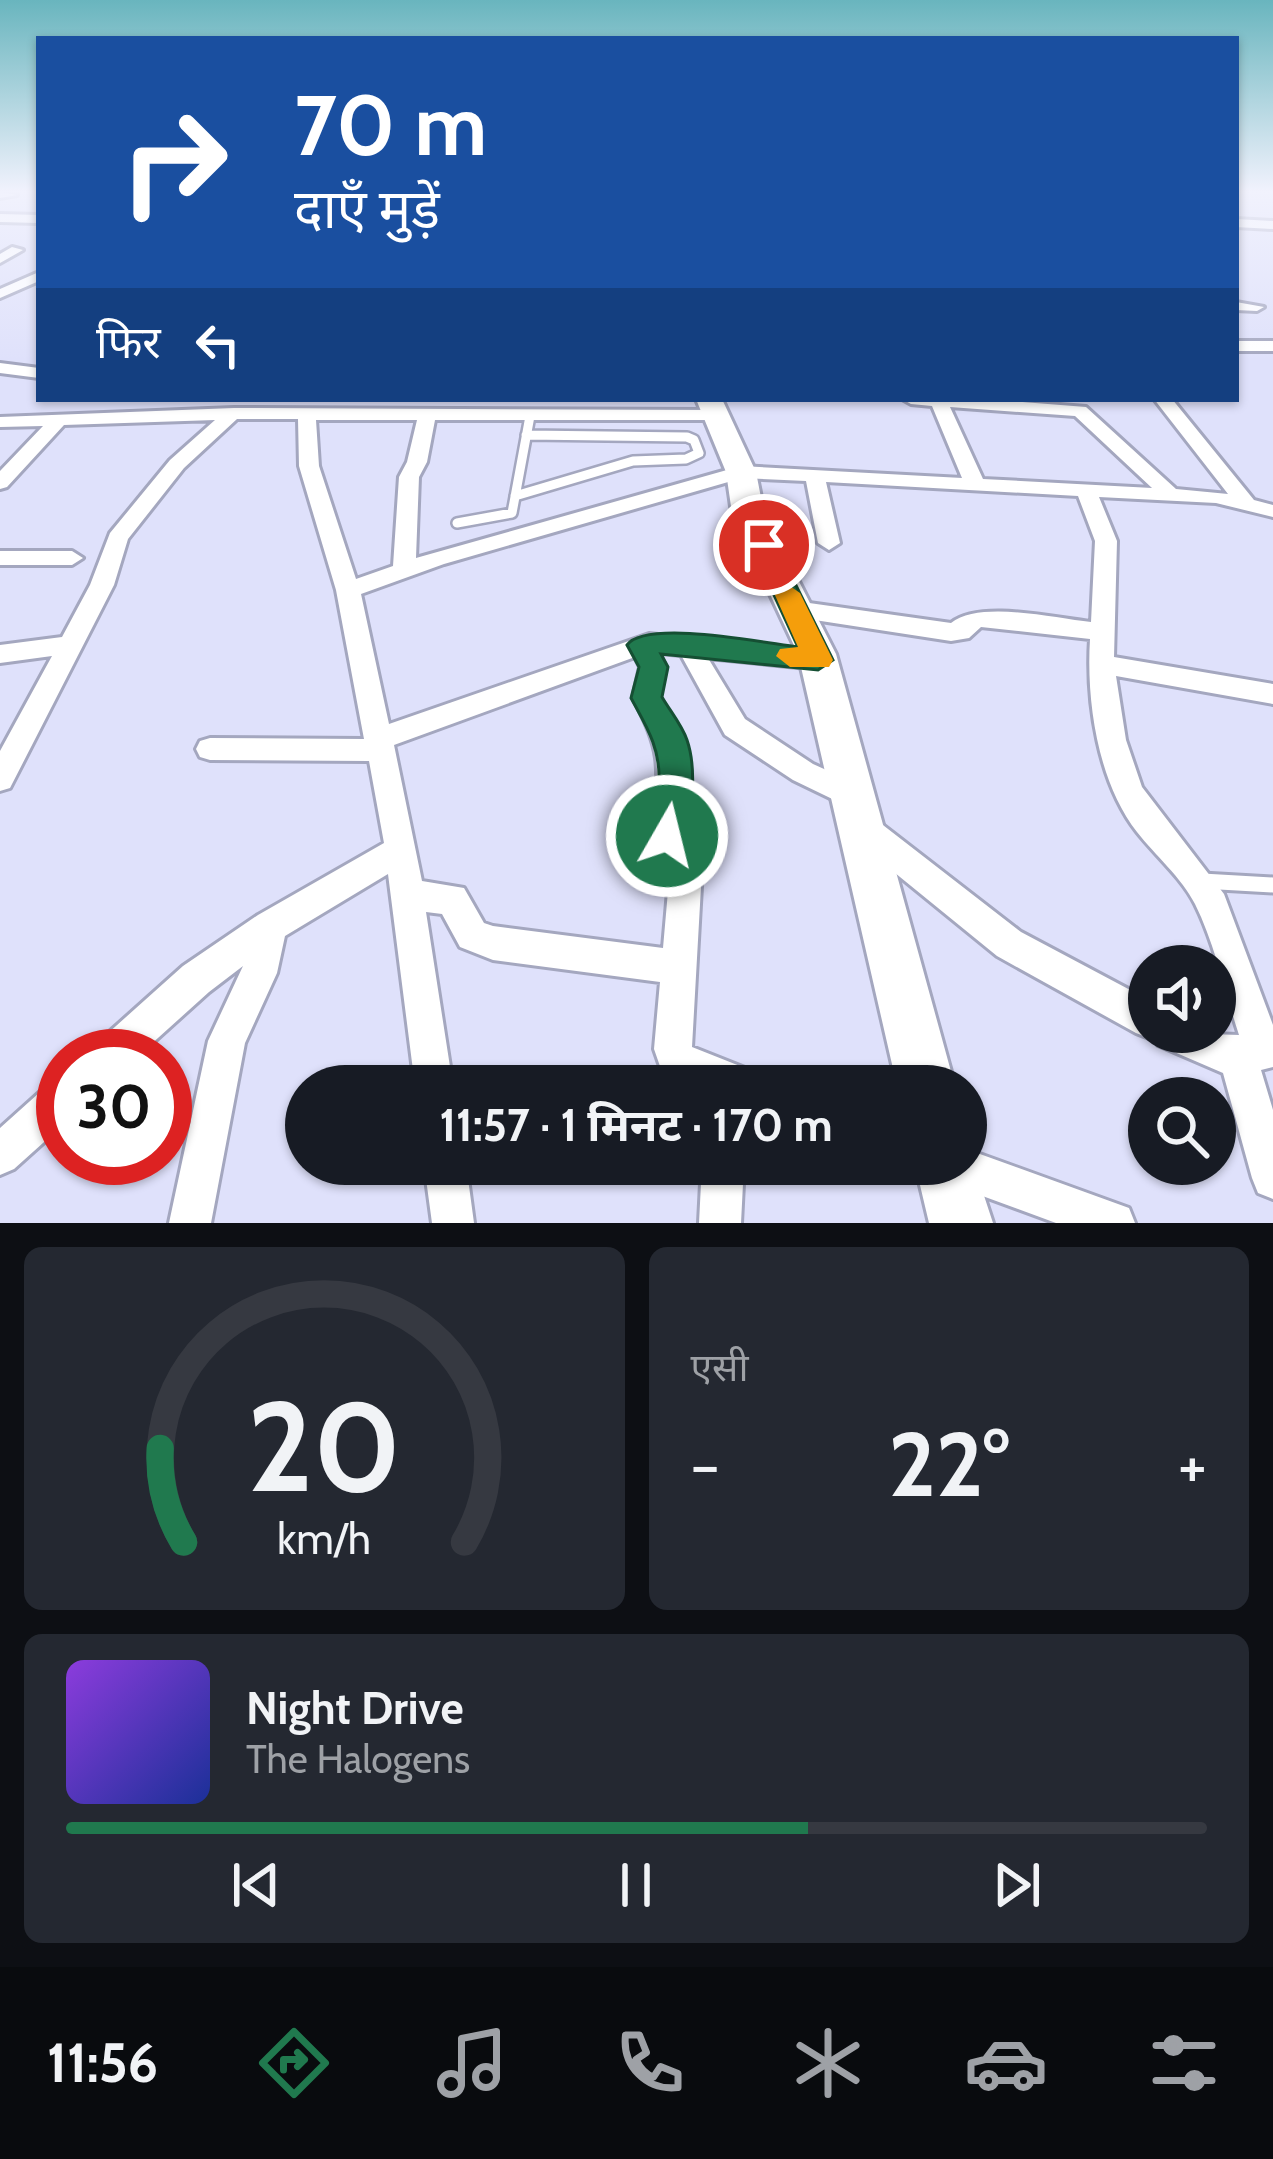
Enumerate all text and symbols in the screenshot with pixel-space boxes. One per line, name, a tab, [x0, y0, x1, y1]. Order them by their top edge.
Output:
text: 70 m	[294, 74, 487, 176]
icon: right	[96, 84, 252, 240]
text: दाएँ मुड़ें	[294, 176, 440, 242]
icon: left	[185, 312, 251, 378]
text: फिर	[96, 315, 161, 369]
pin	[713, 494, 815, 596]
icon: arrive	[731, 512, 797, 578]
position arrow	[604, 773, 730, 899]
map controls	[1128, 945, 1236, 1185]
button: sound	[1128, 945, 1236, 1053]
speed limit sign: 30	[36, 1029, 192, 1185]
button: search	[1128, 1077, 1236, 1185]
text: 11:57 · 1 मिनट · 170 m	[439, 1098, 833, 1152]
text: एसी	[691, 1343, 749, 1391]
text: 20	[247, 1371, 401, 1522]
text: 22°	[888, 1409, 1009, 1519]
text: −	[691, 1424, 720, 1505]
text: +	[1178, 1424, 1207, 1505]
text: km/h	[277, 1512, 371, 1564]
text: Night Drive	[246, 1681, 464, 1735]
text: The Halogens	[246, 1735, 470, 1783]
icon: previous	[223, 1852, 289, 1918]
icon: pause	[603, 1852, 669, 1918]
icon: next	[984, 1852, 1050, 1918]
icon: directions	[252, 2021, 336, 2105]
icon: music	[430, 2021, 514, 2105]
icon: phone	[608, 2021, 692, 2105]
icon: climate	[786, 2021, 870, 2105]
icon: car	[964, 2021, 1048, 2105]
icon: filters	[1142, 2021, 1226, 2105]
text: 11:56	[47, 2030, 158, 2096]

